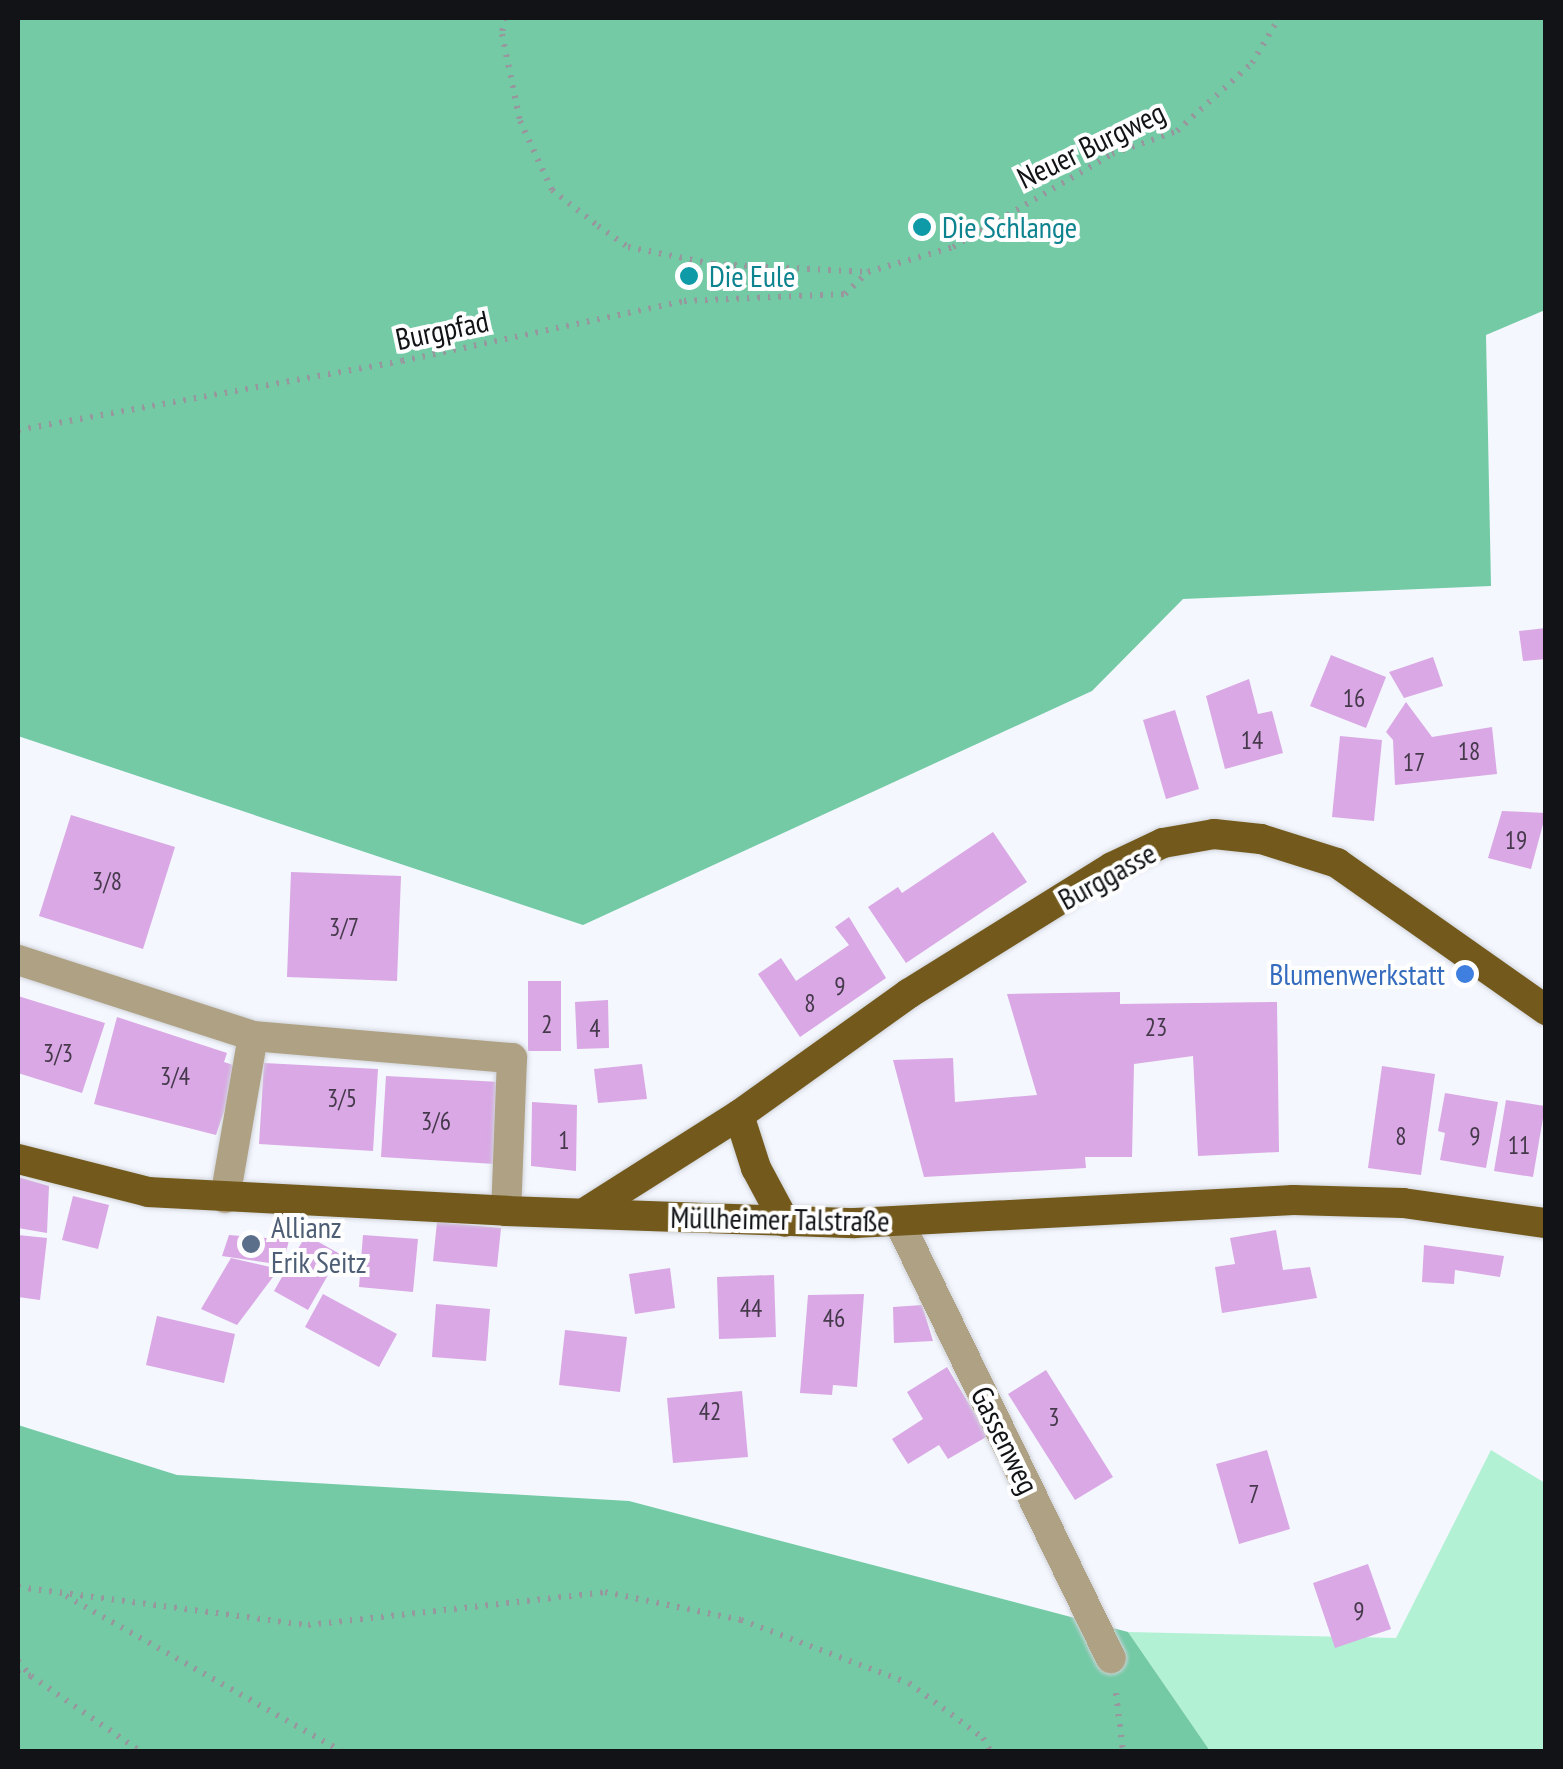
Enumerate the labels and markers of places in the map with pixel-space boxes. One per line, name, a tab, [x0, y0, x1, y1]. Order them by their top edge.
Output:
place label: Die Schlange	[942, 209, 1077, 245]
marker: Die Schlange	[911, 216, 933, 238]
place label: Die Eule	[709, 258, 795, 294]
marker: Die Eule	[678, 265, 700, 287]
place label: Blumenwerkstatt	[1269, 956, 1445, 992]
marker: Blumenwerkstatt	[1454, 963, 1476, 985]
place label: Allianz Erik Seitz	[271, 1209, 367, 1280]
marker: Allianz Erik Seitz	[240, 1233, 262, 1255]

